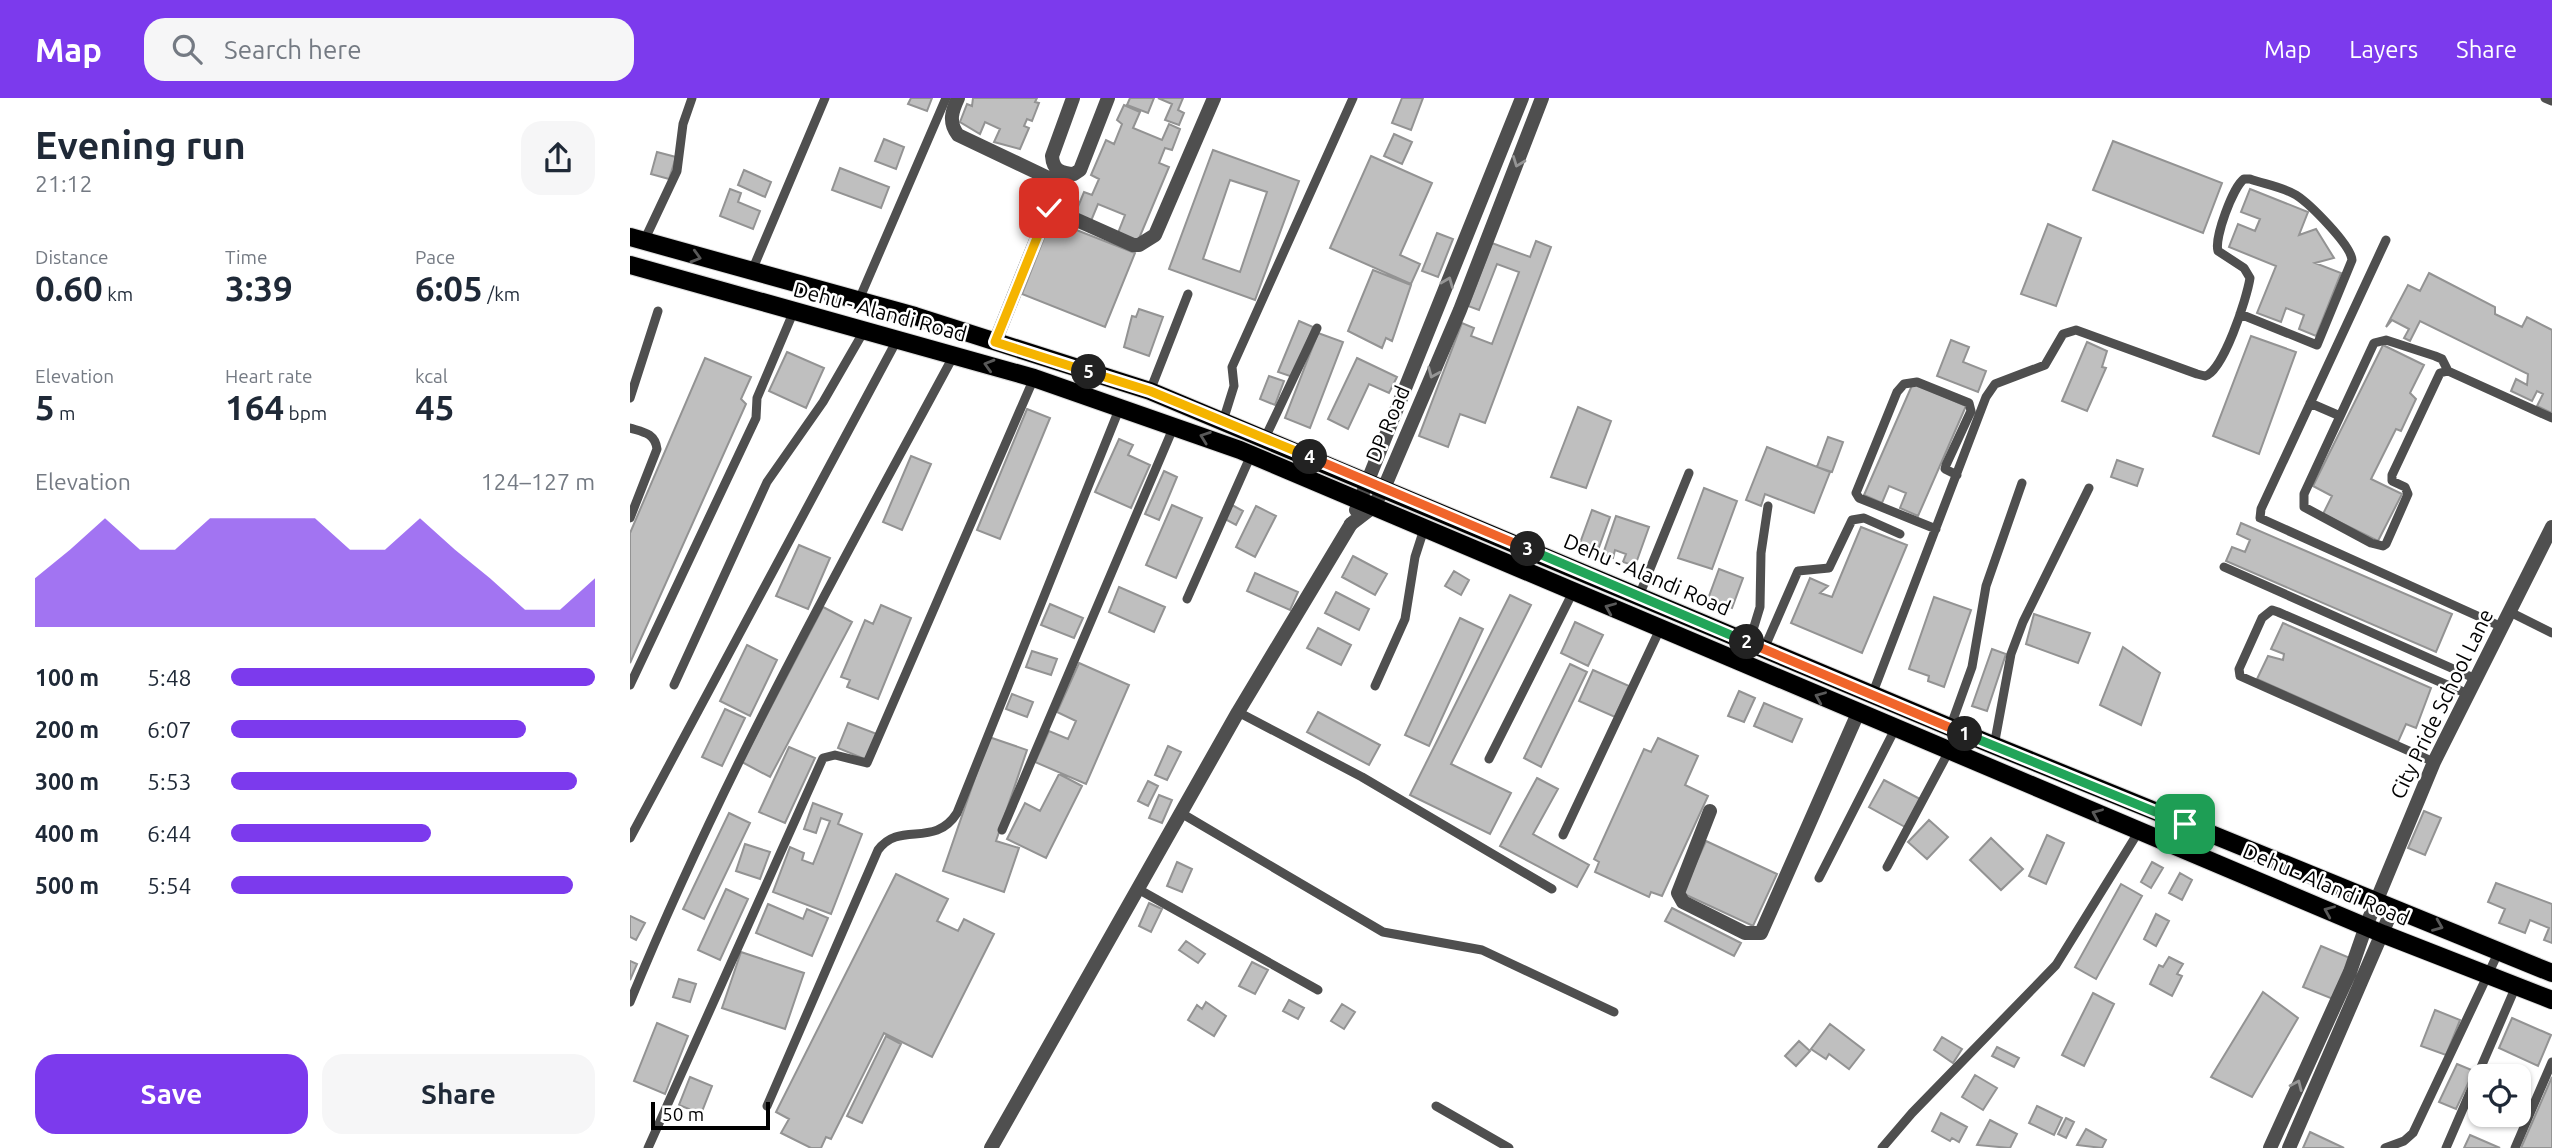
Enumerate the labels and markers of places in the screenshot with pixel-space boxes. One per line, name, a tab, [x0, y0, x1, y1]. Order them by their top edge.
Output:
pin	[1019, 178, 1079, 238]
pin: 5	[1072, 354, 1106, 390]
pin: 4	[1292, 440, 1328, 474]
pin: 3	[1510, 532, 1546, 566]
pin: 2	[1730, 624, 1764, 660]
pin: 1	[1948, 716, 1982, 752]
pin	[2155, 794, 2215, 854]

